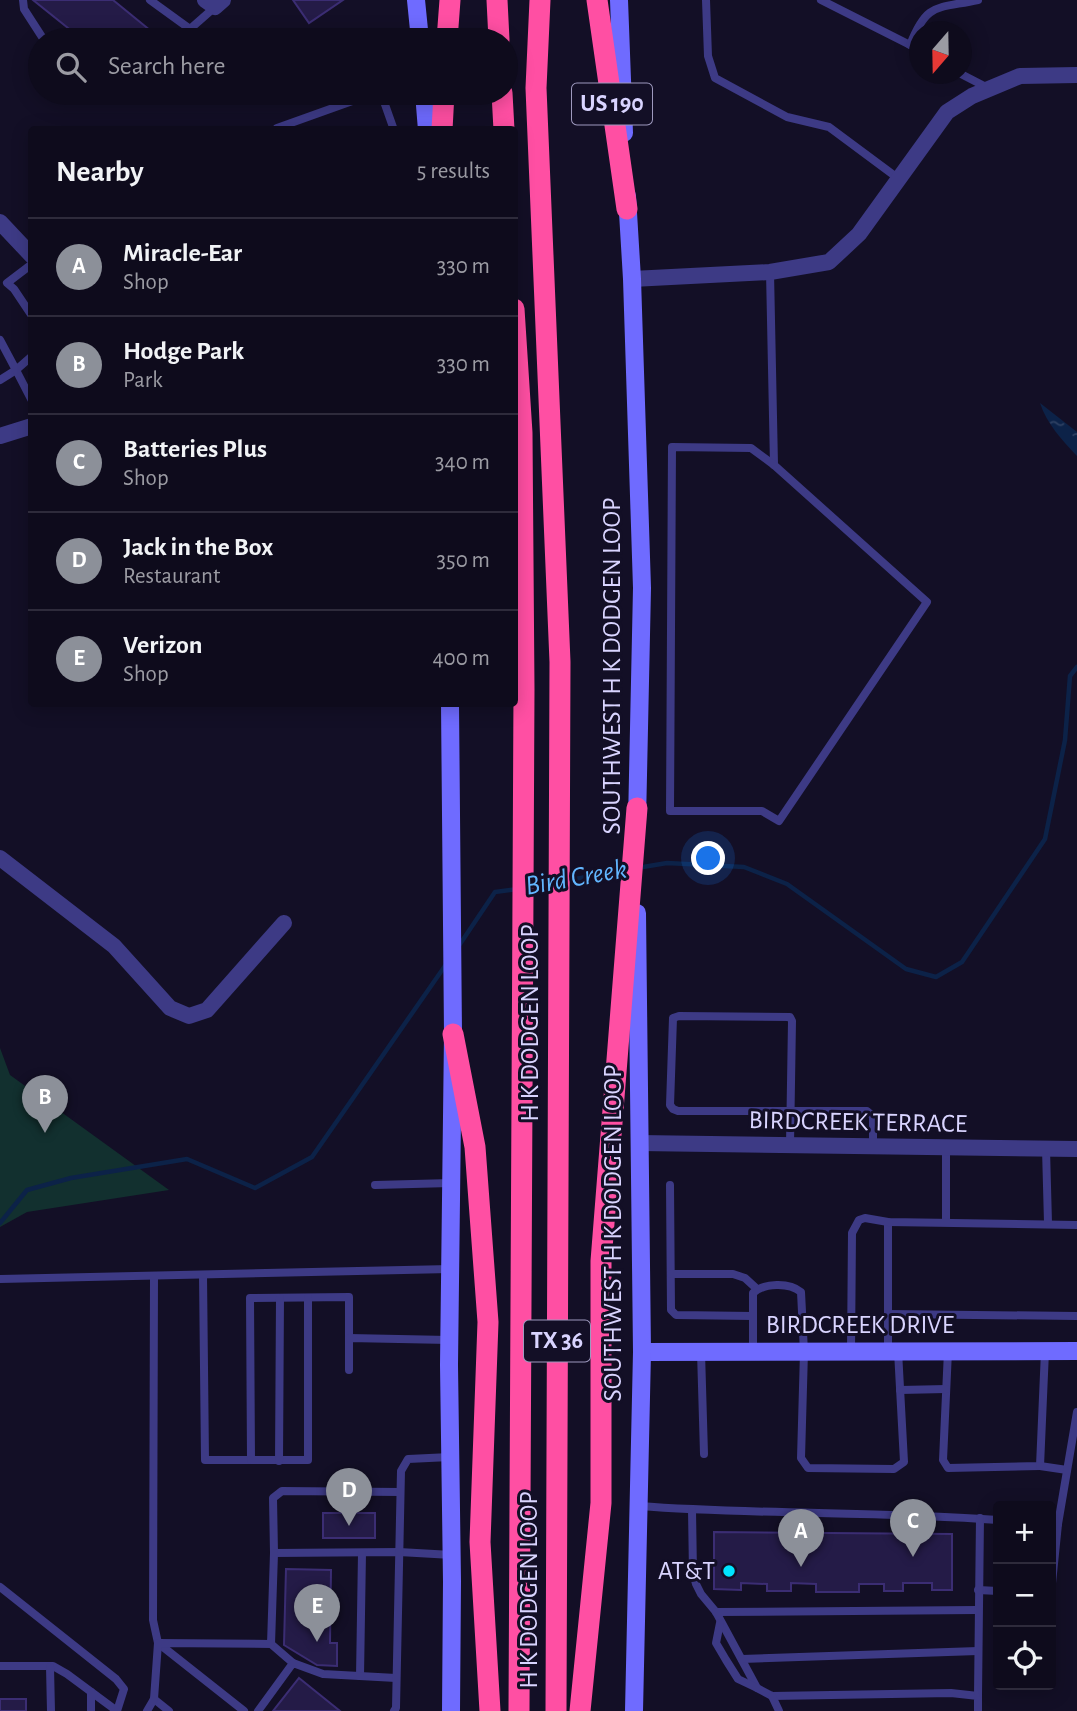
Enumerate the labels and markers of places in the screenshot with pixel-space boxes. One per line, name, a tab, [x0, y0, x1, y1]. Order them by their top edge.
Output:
pin: B	[22, 1075, 68, 1133]
pin: D	[326, 1468, 372, 1526]
pin: C	[890, 1499, 936, 1557]
pin: A	[778, 1509, 824, 1567]
place label: AT&T	[658, 1558, 715, 1584]
marker: AT&T	[721, 1563, 737, 1579]
pin: E	[294, 1584, 340, 1642]

